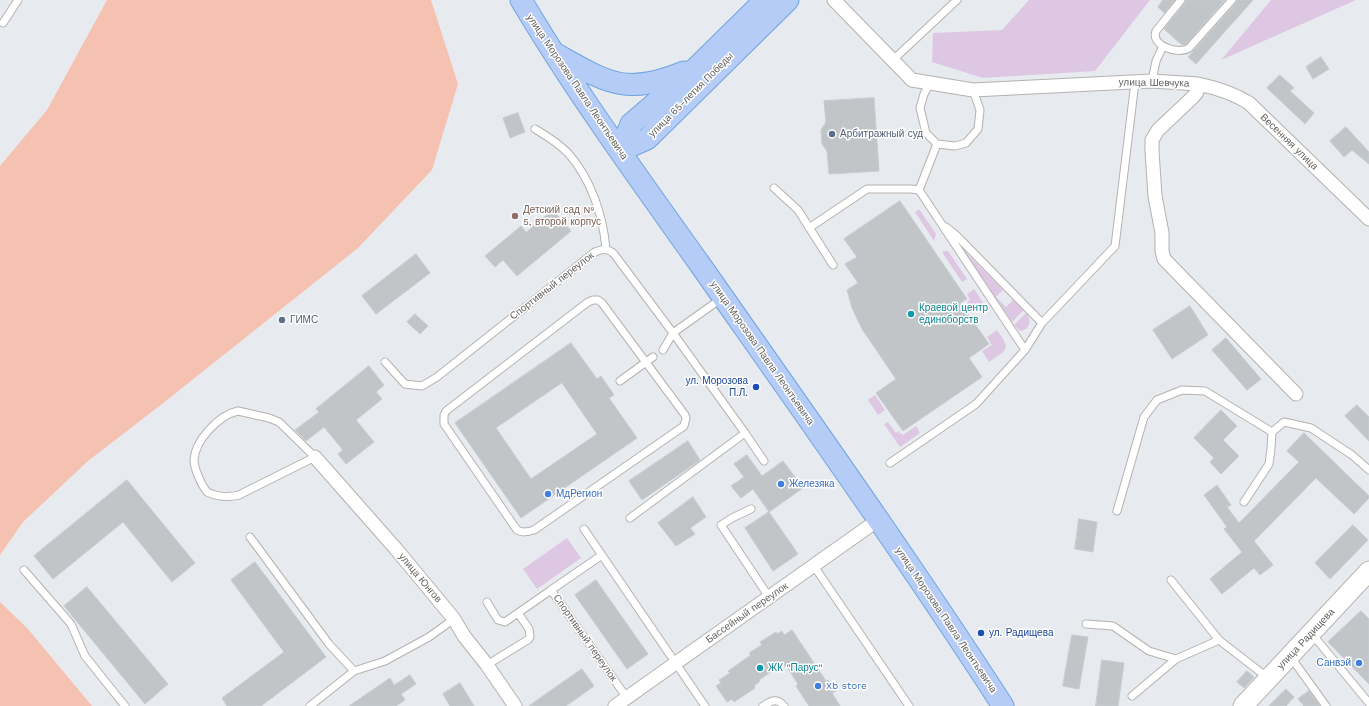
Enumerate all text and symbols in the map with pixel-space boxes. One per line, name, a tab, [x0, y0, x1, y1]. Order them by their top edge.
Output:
street label: улица Морозова Павла Леонтьевича	[524, 12, 630, 162]
street label: улица 65-летия Победы	[646, 50, 736, 140]
street label: улица Шевчука	[1118, 76, 1190, 90]
street label: Весенняя улица	[1258, 111, 1320, 173]
place label: Арбитражный суд	[840, 128, 923, 140]
marker: Арбитражный суд	[827, 129, 837, 139]
place label: Детский сад № 5, второй корпус	[523, 204, 601, 228]
marker: Детский сад № 5, второй корпус	[510, 211, 520, 221]
street label: Спортивный переулок	[508, 249, 596, 323]
street label: улица Морозова Павла Леонтьевича	[707, 279, 817, 427]
place label: Краевой центр единоборств	[919, 302, 988, 326]
marker: Краевой центр единоборств	[906, 309, 916, 319]
place label: ГИМС	[290, 314, 318, 326]
marker: ГИМС	[277, 315, 287, 325]
place label: ул. Морозова П.Л.	[686, 375, 748, 398]
marker: ул. Морозова П.Л.	[751, 382, 761, 392]
place label: Железяка	[789, 478, 835, 490]
marker: Железяка	[776, 479, 786, 489]
place label: МдРегион	[556, 488, 602, 500]
marker: МдРегион	[543, 489, 553, 499]
street label: улица Морозова Павла Леонтьевича	[893, 545, 999, 695]
street label: улица Юнгов	[396, 551, 444, 605]
street label: Бассейный переулок	[704, 580, 790, 646]
street label: Спортивный переулок	[550, 592, 620, 684]
street label: улица Радищева	[1275, 606, 1337, 672]
place label: ул. Радищева	[989, 627, 1053, 639]
marker: ул. Радищева	[976, 628, 986, 638]
place label: Санвэй	[1317, 657, 1351, 669]
marker: Санвэй	[1354, 658, 1364, 668]
place label: ЖК "Парус"	[768, 662, 823, 674]
marker: ЖК "Парус"	[755, 663, 765, 673]
place label: Xb store	[826, 680, 867, 692]
marker: Xb store	[813, 681, 823, 691]

